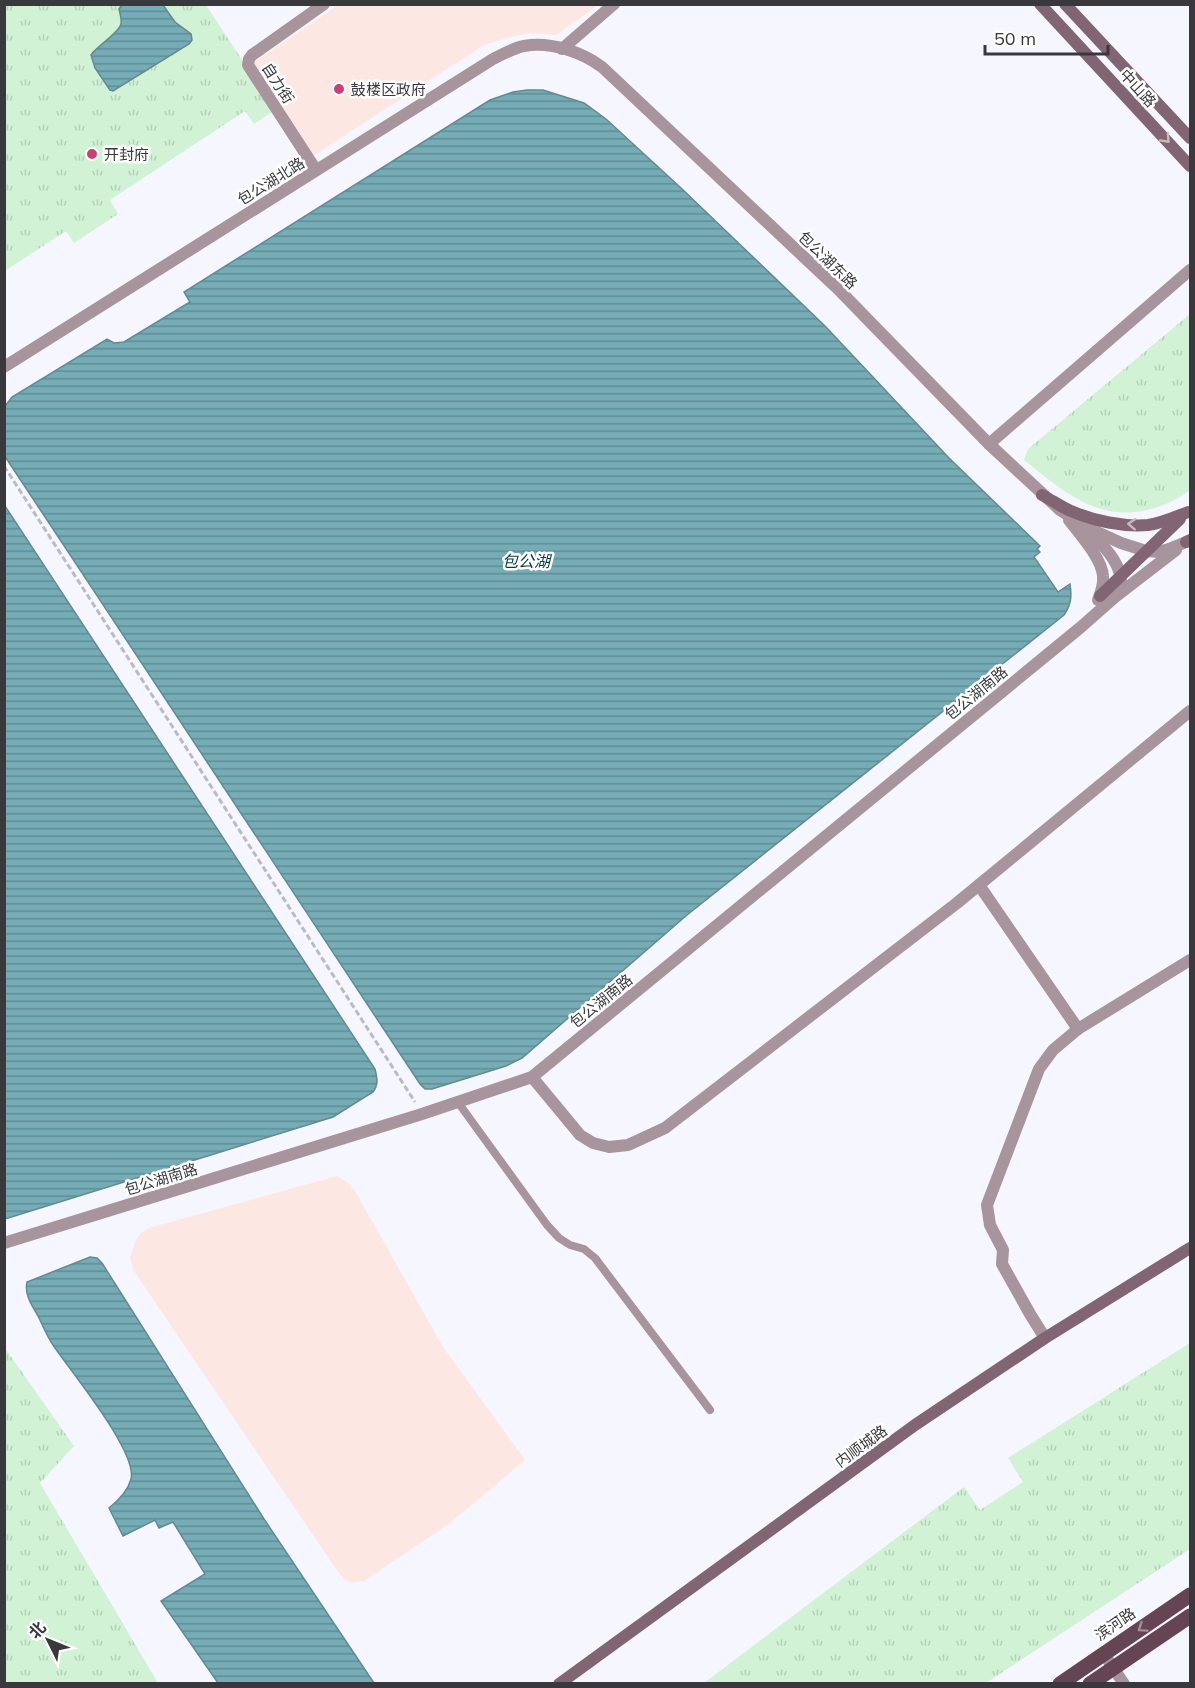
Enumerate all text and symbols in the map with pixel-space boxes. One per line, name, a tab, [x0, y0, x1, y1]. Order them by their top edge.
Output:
scale bar	[985, 18, 1108, 56]
text: 50 m	[994, 27, 1036, 50]
street label: 自力街	[258, 59, 298, 107]
street label: 中山路	[1116, 65, 1160, 111]
place label: 鼓楼区政府	[351, 80, 426, 99]
marker: 鼓楼区政府	[332, 82, 346, 96]
one-way arrow	[1159, 133, 1170, 143]
place label: 开封府	[104, 145, 149, 164]
marker: 开封府	[85, 147, 99, 161]
street label: 包公湖北路	[234, 153, 308, 209]
street label: 包公湖东路	[794, 227, 862, 293]
one-way arrow	[1127, 517, 1136, 530]
water label: 包公湖	[502, 551, 553, 571]
street label: 包公湖南路	[941, 662, 1011, 724]
street label: 包公湖南路	[566, 970, 636, 1032]
street label: 包公湖南路	[122, 1159, 200, 1199]
street label: 内顺城路	[831, 1421, 891, 1471]
street label: 滨河路	[1091, 1604, 1139, 1644]
north arrow	[18, 1610, 78, 1670]
text: 北	[24, 1617, 50, 1642]
one-way arrow	[1138, 1621, 1149, 1632]

